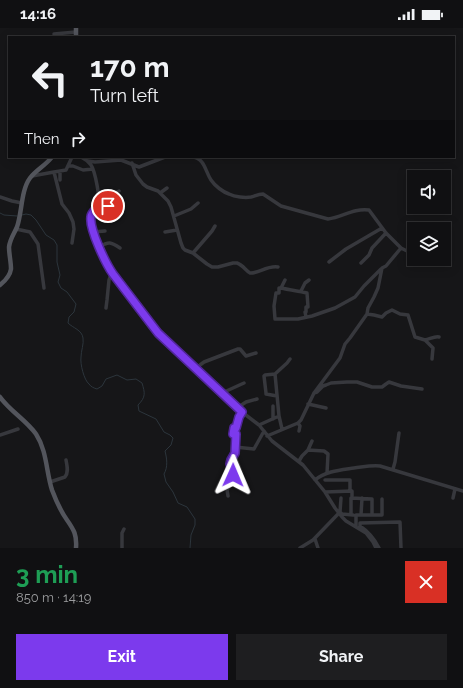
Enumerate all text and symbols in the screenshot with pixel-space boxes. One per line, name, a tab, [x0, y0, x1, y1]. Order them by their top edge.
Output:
text: 14:16	[20, 5, 56, 23]
text: 170 m	[90, 51, 170, 84]
icon: left	[24, 52, 76, 104]
text: Turn left	[90, 85, 159, 106]
icon: right	[67, 128, 89, 150]
text: Then	[24, 130, 59, 148]
map controls	[407, 170, 451, 266]
button: sound	[407, 170, 451, 214]
pin	[91, 189, 125, 223]
icon: arrive	[97, 195, 119, 217]
button: layers	[407, 222, 451, 266]
position arrow	[212, 454, 254, 496]
text: 3 min	[16, 560, 78, 589]
button: close	[405, 561, 447, 603]
text: 850 m · 14:19	[16, 590, 91, 605]
button: Exit	[16, 634, 228, 680]
button: Share	[236, 634, 447, 680]

